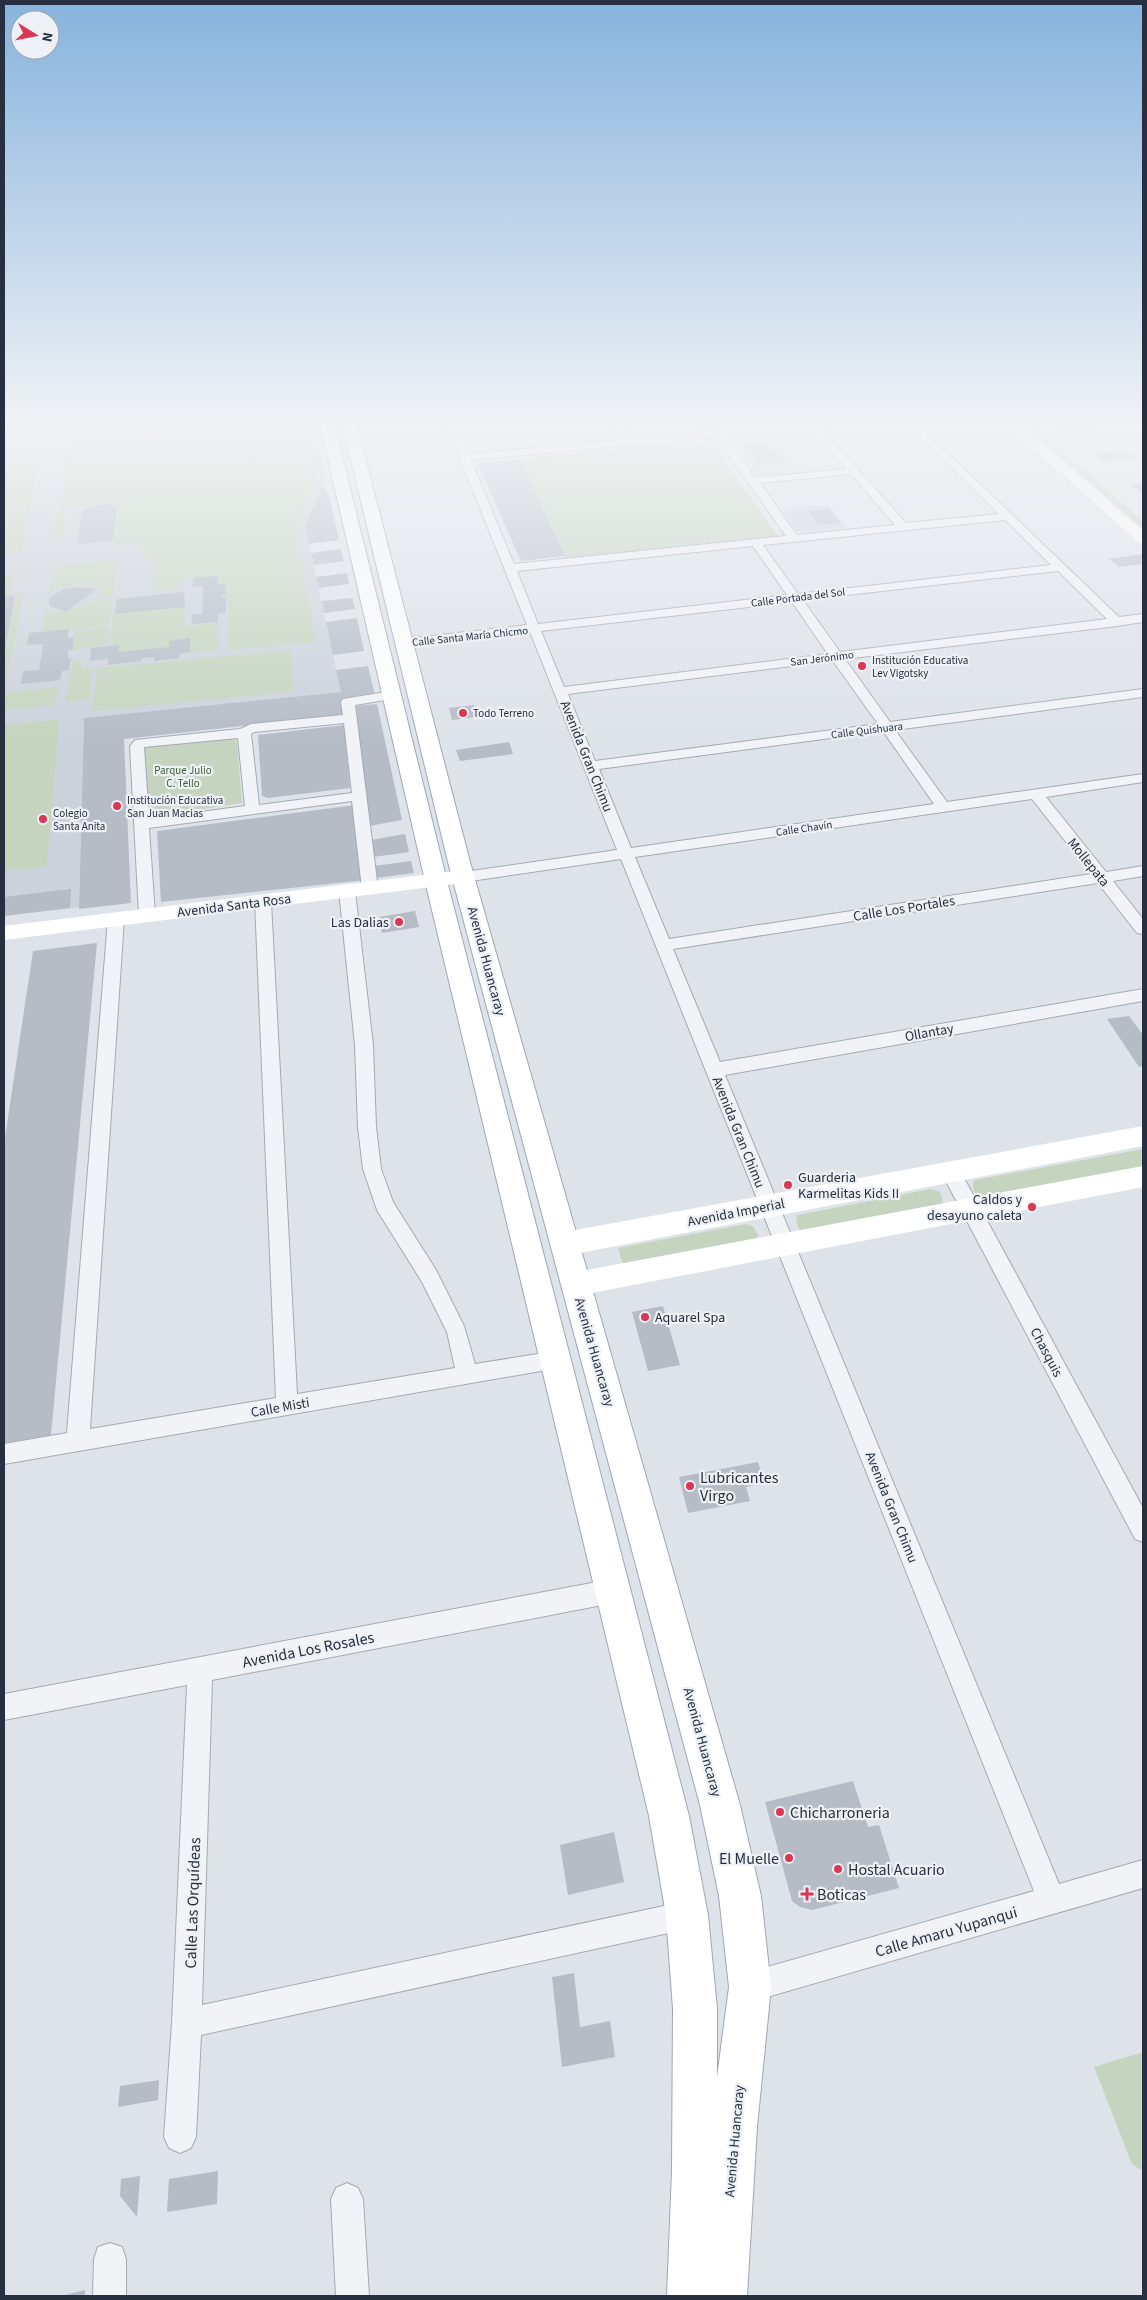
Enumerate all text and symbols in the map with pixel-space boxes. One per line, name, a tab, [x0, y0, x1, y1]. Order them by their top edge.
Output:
north arrow	[10, 10, 60, 60]
text: N	[36, 31, 57, 43]
street label: Calle Portada del Sol	[750, 584, 846, 611]
street label: Calle Santa María Chicmo	[411, 623, 529, 650]
street label: San Jerónimo	[789, 647, 855, 670]
place label: Institución Educativa Lev Vigotsky	[872, 653, 968, 681]
marker: Institución Educativa Lev Vigotsky	[856, 660, 868, 672]
street label: Avenida Gran Chimu	[555, 698, 618, 815]
place label: Todo Terreno	[473, 706, 534, 721]
marker: Todo Terreno	[457, 707, 469, 719]
street label: Calle Quishuara	[830, 719, 904, 742]
park label: Parque Julio C. Tello	[154, 763, 212, 791]
place label: Institución Educativa San Juan Macias	[127, 793, 223, 821]
marker: Institución Educativa San Juan Macias	[111, 800, 123, 812]
place label: Colegio Santa Anita	[53, 806, 105, 834]
marker: Colegio Santa Anita	[37, 813, 49, 825]
street label: Calle Chavín	[775, 817, 833, 840]
street label: Mollepata	[1062, 834, 1114, 891]
street label: Avenida Santa Rosa	[176, 889, 292, 923]
street label: Calle Los Portales	[852, 891, 957, 927]
street label: Avenida Huancaray	[462, 904, 510, 1019]
place label: Las Dalias	[331, 913, 389, 933]
marker: Las Dalias	[393, 916, 405, 928]
street label: Ollantay	[903, 1019, 956, 1047]
street label: Avenida Gran Chimu	[707, 1074, 770, 1191]
place label: Guarderia Karmelitas Kids II	[798, 1168, 899, 1204]
marker: Guarderia Karmelitas Kids II	[782, 1179, 794, 1191]
place label: Caldos y desayuno caleta	[927, 1190, 1022, 1226]
street label: Avenida Imperial	[686, 1194, 787, 1232]
marker: Caldos y desayuno caleta	[1026, 1201, 1038, 1213]
street label: Avenida Huancaray	[569, 1295, 619, 1410]
place label: Aquarel Spa	[655, 1308, 725, 1328]
marker: Aquarel Spa	[639, 1311, 651, 1323]
street label: Chasquis	[1025, 1324, 1068, 1381]
street label: Calle Misti	[249, 1393, 311, 1423]
street label: Avenida Gran Chimu	[860, 1449, 923, 1566]
place label: Lubricantes Virgo	[700, 1467, 779, 1507]
marker: Lubricantes Virgo	[684, 1480, 696, 1492]
street label: Avenida Los Rosales	[240, 1626, 376, 1674]
street label: Avenida Huancaray	[678, 1685, 726, 1800]
place label: Chicharroneria	[790, 1802, 890, 1824]
marker: Chicharroneria	[774, 1806, 786, 1818]
street label: Calle Las Orquídeas	[180, 1837, 206, 1969]
place label: El Muelle	[719, 1848, 779, 1870]
marker: El Muelle	[783, 1852, 795, 1864]
place label: Hostal Acuario	[848, 1859, 945, 1881]
marker: Hostal Acuario	[832, 1863, 844, 1875]
place label: Boticas	[817, 1884, 866, 1906]
marker: Boticas	[801, 1888, 813, 1900]
street label: Calle Amaru Yupanqui	[873, 1901, 1020, 1963]
street label: Avenida Huancaray	[720, 2084, 750, 2198]

